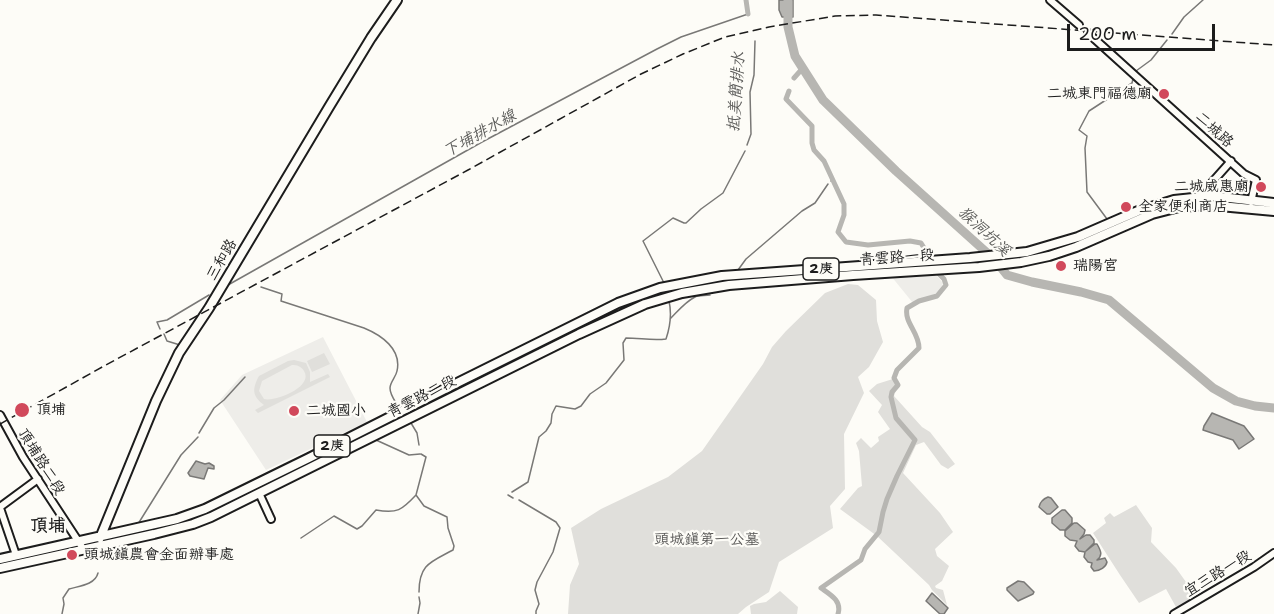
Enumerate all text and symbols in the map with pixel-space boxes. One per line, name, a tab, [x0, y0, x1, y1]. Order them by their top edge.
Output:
scale bar	[1070, 12, 1218, 50]
text: 200 m	[1078, 22, 1137, 46]
water label: 抵美簡排水	[725, 51, 749, 133]
place label: 二城東門福德廟	[1047, 85, 1152, 103]
marker: 二城東門福德廟	[1157, 87, 1171, 101]
water label: 下埔排水線	[440, 106, 520, 162]
street label: 二城路	[1191, 108, 1237, 152]
place label: 二城威惠廟	[1174, 178, 1249, 196]
marker: 二城威惠廟	[1254, 180, 1268, 194]
place label: 全家便利商店	[1138, 198, 1228, 216]
marker: 全家便利商店	[1119, 200, 1133, 214]
water label: 猴洞坑溪	[954, 203, 1014, 261]
street label: 三和路	[203, 236, 241, 284]
street label: 青雲路一段	[859, 246, 935, 270]
place label: 瑞陽宮	[1073, 257, 1118, 275]
road number: 2庚	[803, 258, 839, 280]
marker: 瑞陽宮	[1054, 259, 1068, 273]
street label: 青雲路二段	[385, 372, 459, 422]
marker: 頂埔	[13, 401, 31, 419]
place label: 頂埔	[36, 401, 66, 419]
place label: 二城國小	[306, 402, 366, 420]
marker: 二城國小	[287, 404, 301, 418]
street label: 頂埔路二段	[13, 425, 69, 499]
road number: 2庚	[314, 435, 350, 457]
district label: 頂埔	[30, 515, 66, 537]
park label: 頭城鎮第一公墓	[655, 531, 759, 549]
place label: 頭城鎮農會金面辦事處	[84, 546, 234, 564]
street label: 宜三路一段	[1181, 547, 1255, 601]
marker: 頭城鎮農會金面辦事處	[65, 548, 79, 562]

